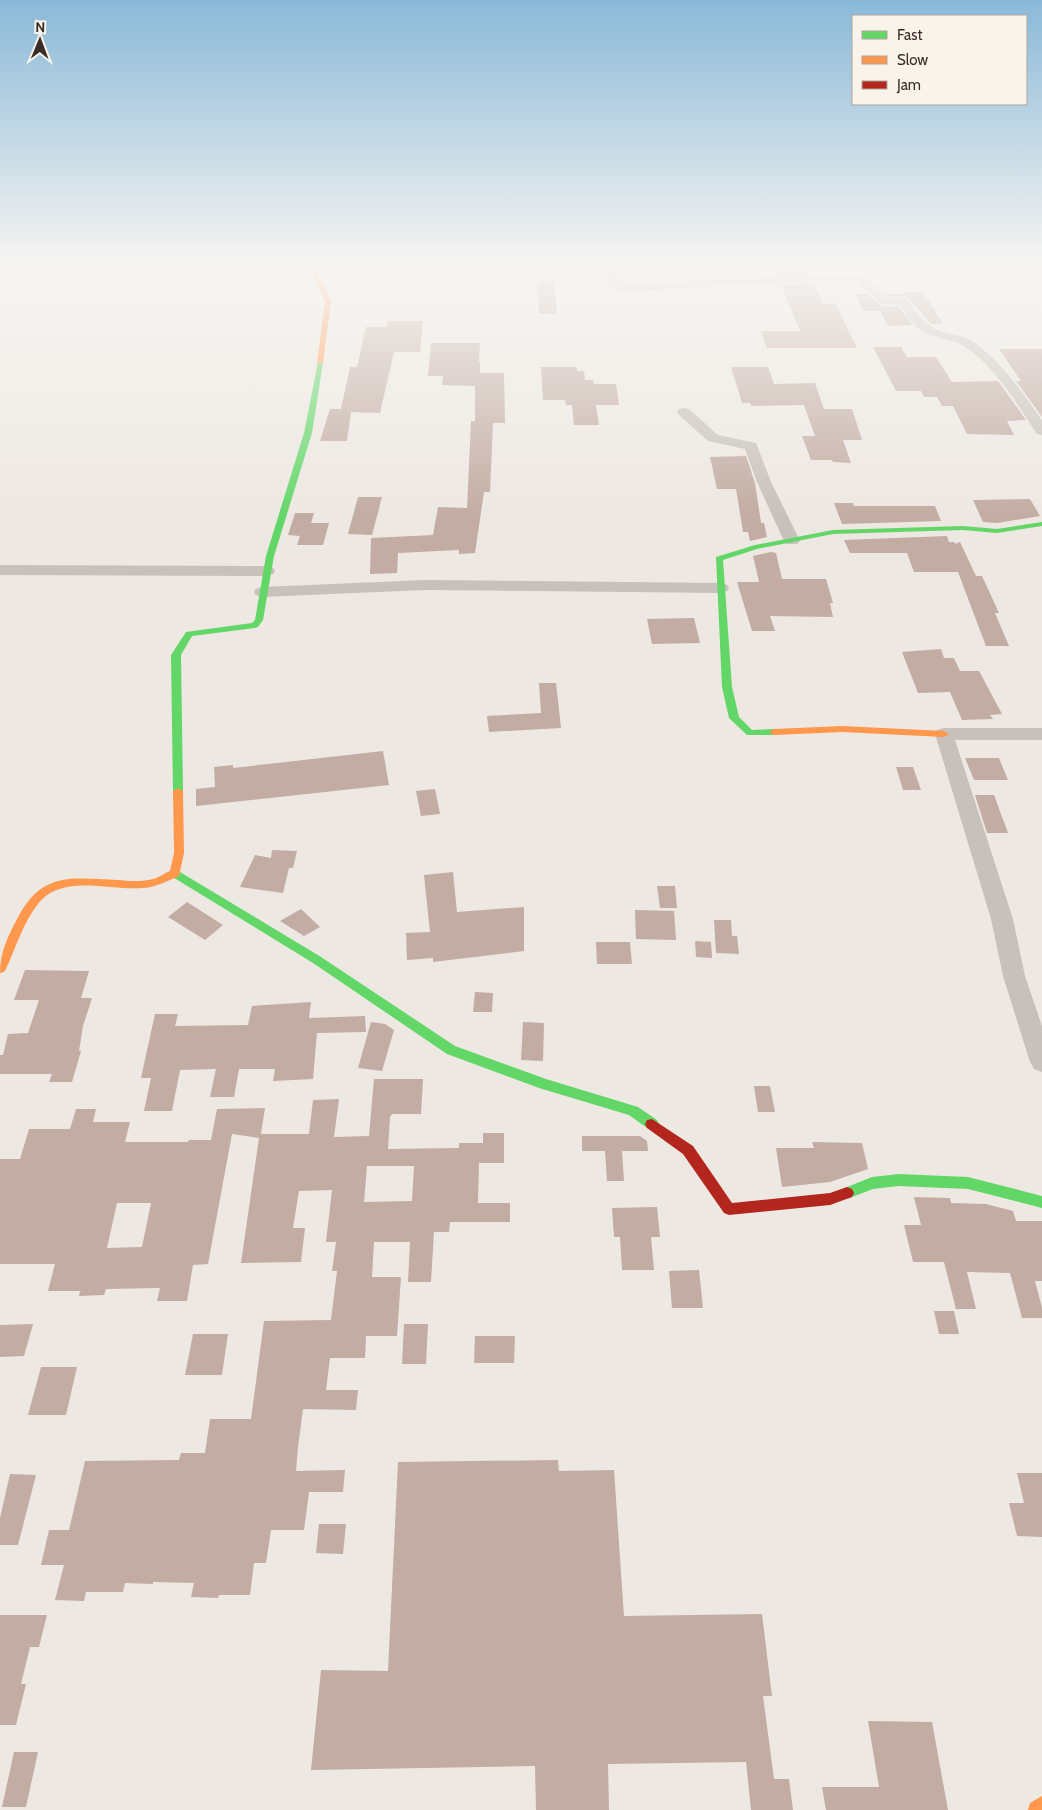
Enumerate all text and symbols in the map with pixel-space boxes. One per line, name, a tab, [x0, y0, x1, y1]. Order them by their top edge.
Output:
north arrow	[15, 15, 65, 65]
legend	[852, 15, 1027, 105]
text: N	[35, 18, 45, 36]
text: Fast	[897, 26, 922, 44]
text: Slow	[897, 51, 928, 69]
text: Jam	[896, 76, 921, 94]

